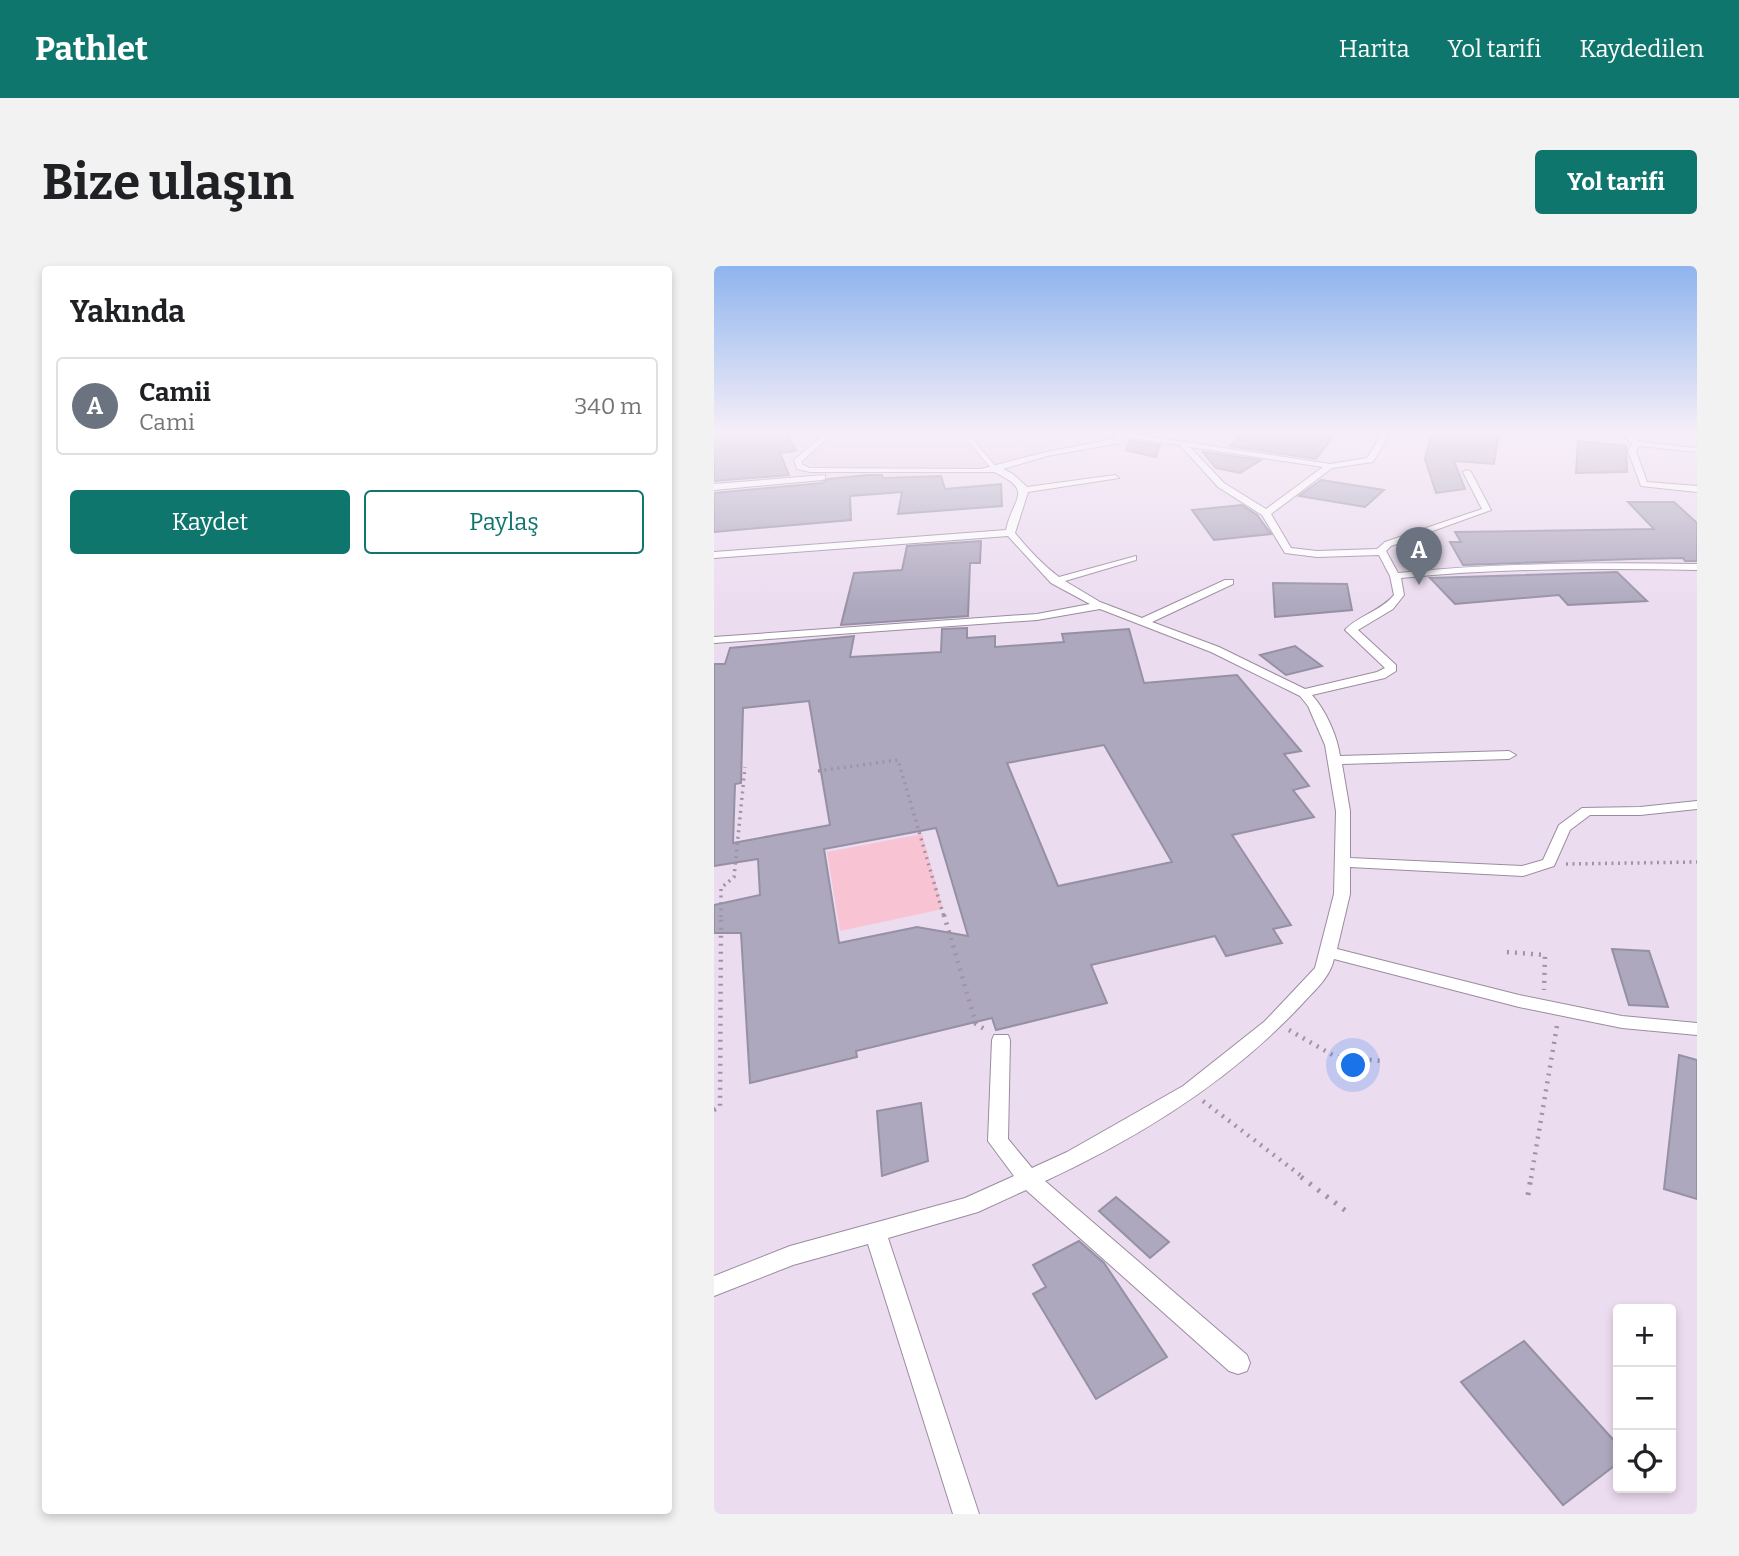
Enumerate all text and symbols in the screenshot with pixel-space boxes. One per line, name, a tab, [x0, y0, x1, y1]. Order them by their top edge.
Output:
text: Pathlet	[35, 29, 148, 69]
text: Harita	[1339, 35, 1410, 63]
text: Yol tarifi	[1448, 35, 1541, 63]
text: Kaydedilen	[1579, 35, 1704, 63]
button: Yol tarifi	[1535, 150, 1697, 214]
text: Bize ulaşın	[42, 153, 294, 212]
text: Yakında	[70, 294, 185, 330]
text: Camii	[139, 377, 211, 408]
text: A	[87, 392, 103, 420]
text: 340 m	[574, 392, 642, 420]
text: Cami	[139, 408, 195, 436]
button: Kaydet	[70, 490, 350, 554]
button: Paylaş	[364, 490, 644, 554]
pin: A	[1396, 527, 1442, 585]
your location	[1336, 1048, 1370, 1082]
map controls	[1613, 1304, 1676, 1493]
button: +	[1613, 1304, 1676, 1367]
button: −	[1613, 1367, 1676, 1430]
button: locate	[1613, 1430, 1676, 1493]

